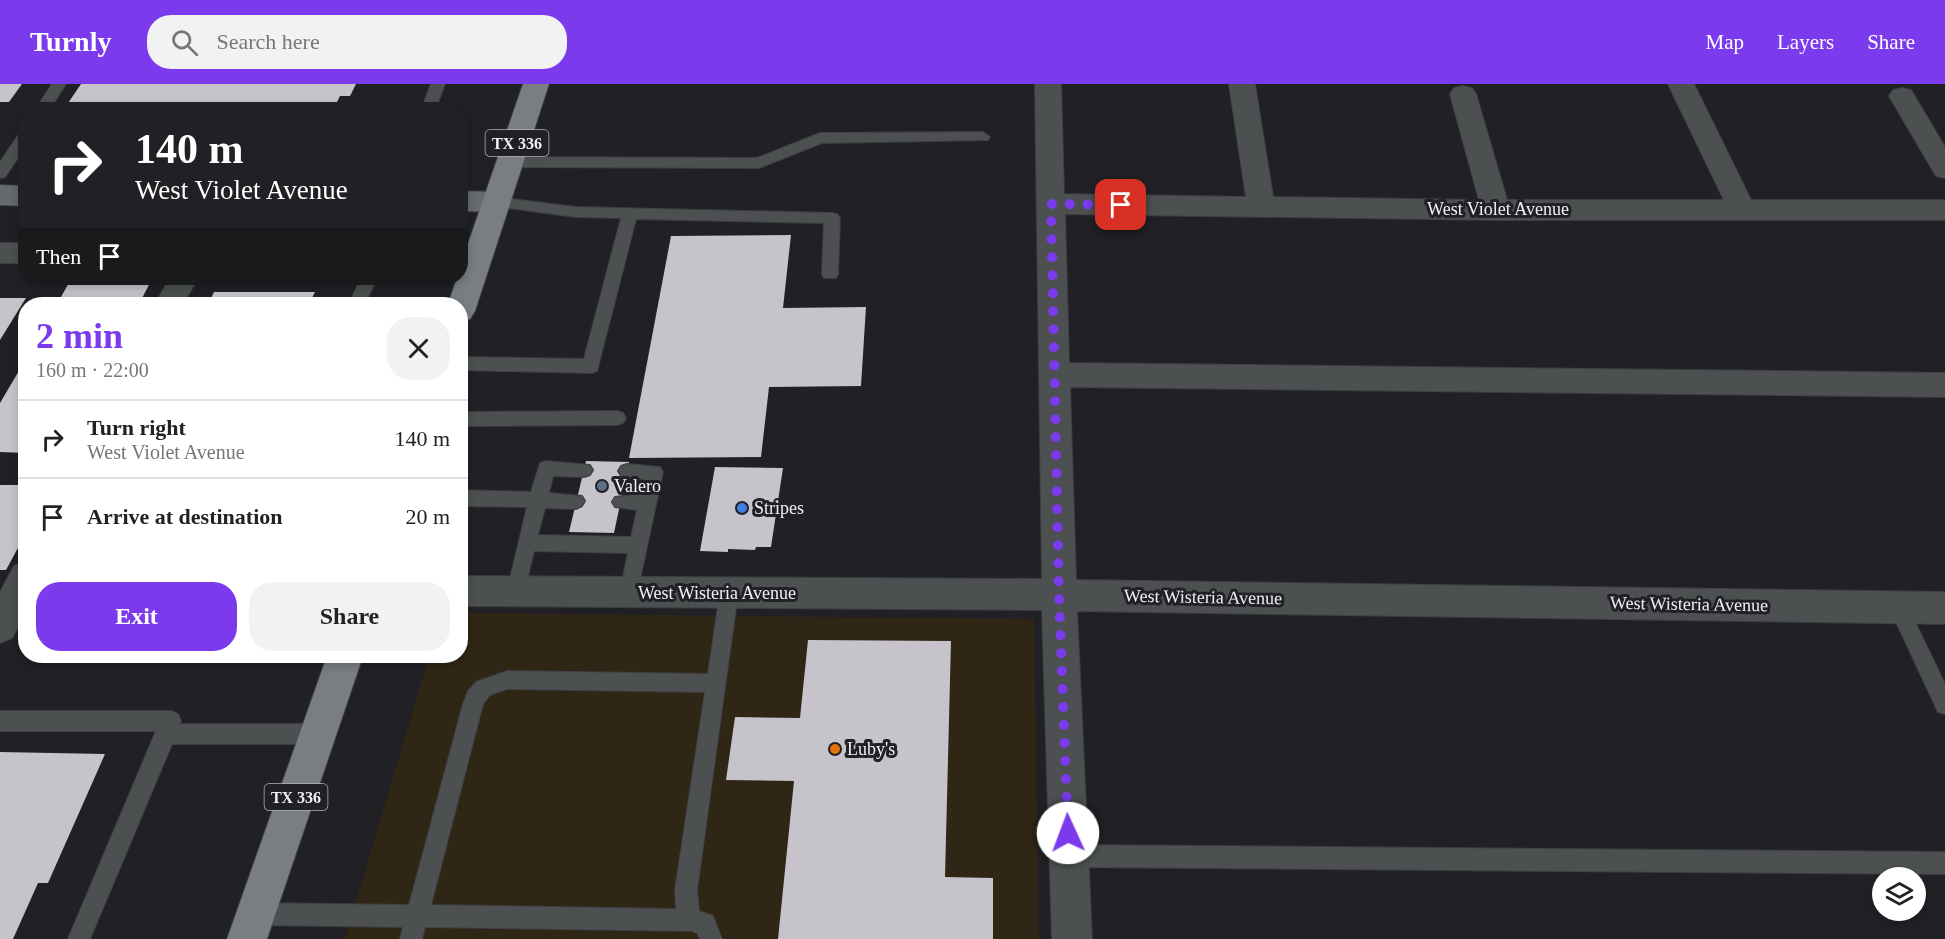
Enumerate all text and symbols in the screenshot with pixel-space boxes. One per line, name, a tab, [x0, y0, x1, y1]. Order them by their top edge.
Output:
search box	[147, 15, 567, 69]
text: Turnly	[30, 26, 111, 57]
icon: search	[168, 26, 201, 59]
text: Search here	[216, 29, 320, 54]
text: Map	[1706, 30, 1744, 54]
text: Layers	[1777, 30, 1834, 54]
text: Share	[1867, 30, 1915, 54]
icon: right	[36, 126, 114, 204]
text: 140 m	[135, 126, 244, 172]
road number: TX 336	[486, 130, 548, 156]
text: West Violet Avenue	[135, 175, 348, 205]
pin	[1095, 179, 1146, 230]
icon: arrive	[1104, 188, 1137, 221]
street label: West Violet Avenue	[1427, 199, 1569, 219]
icon: arrive	[93, 240, 126, 273]
text: Then	[36, 244, 81, 269]
text: 2 min	[36, 316, 123, 356]
button: close	[387, 317, 450, 380]
text: 160 m · 22:00	[36, 359, 149, 381]
text: Turn right	[87, 415, 186, 440]
icon: right	[36, 423, 69, 456]
text: 140 m	[394, 426, 450, 451]
text: West Violet Avenue	[87, 441, 245, 463]
place label: Valero	[614, 476, 661, 496]
marker: Valero	[595, 479, 609, 493]
place label: Stripes	[754, 498, 804, 518]
icon: arrive	[36, 501, 69, 534]
marker: Stripes	[735, 501, 749, 515]
text: Arrive at destination	[87, 504, 283, 529]
text: 20 m	[405, 504, 450, 529]
button: Exit	[36, 582, 237, 651]
button: Share	[249, 582, 450, 651]
street label: West Wisteria Avenue	[638, 583, 796, 603]
street label: West Wisteria Avenue	[1124, 586, 1282, 608]
street label: West Wisteria Avenue	[1610, 593, 1768, 615]
place label: Luby's	[847, 739, 895, 759]
marker: Luby's	[828, 742, 842, 756]
road number: TX 336	[264, 784, 328, 810]
position arrow	[1036, 801, 1100, 865]
map controls	[1872, 867, 1926, 921]
button: layers	[1872, 867, 1926, 921]

